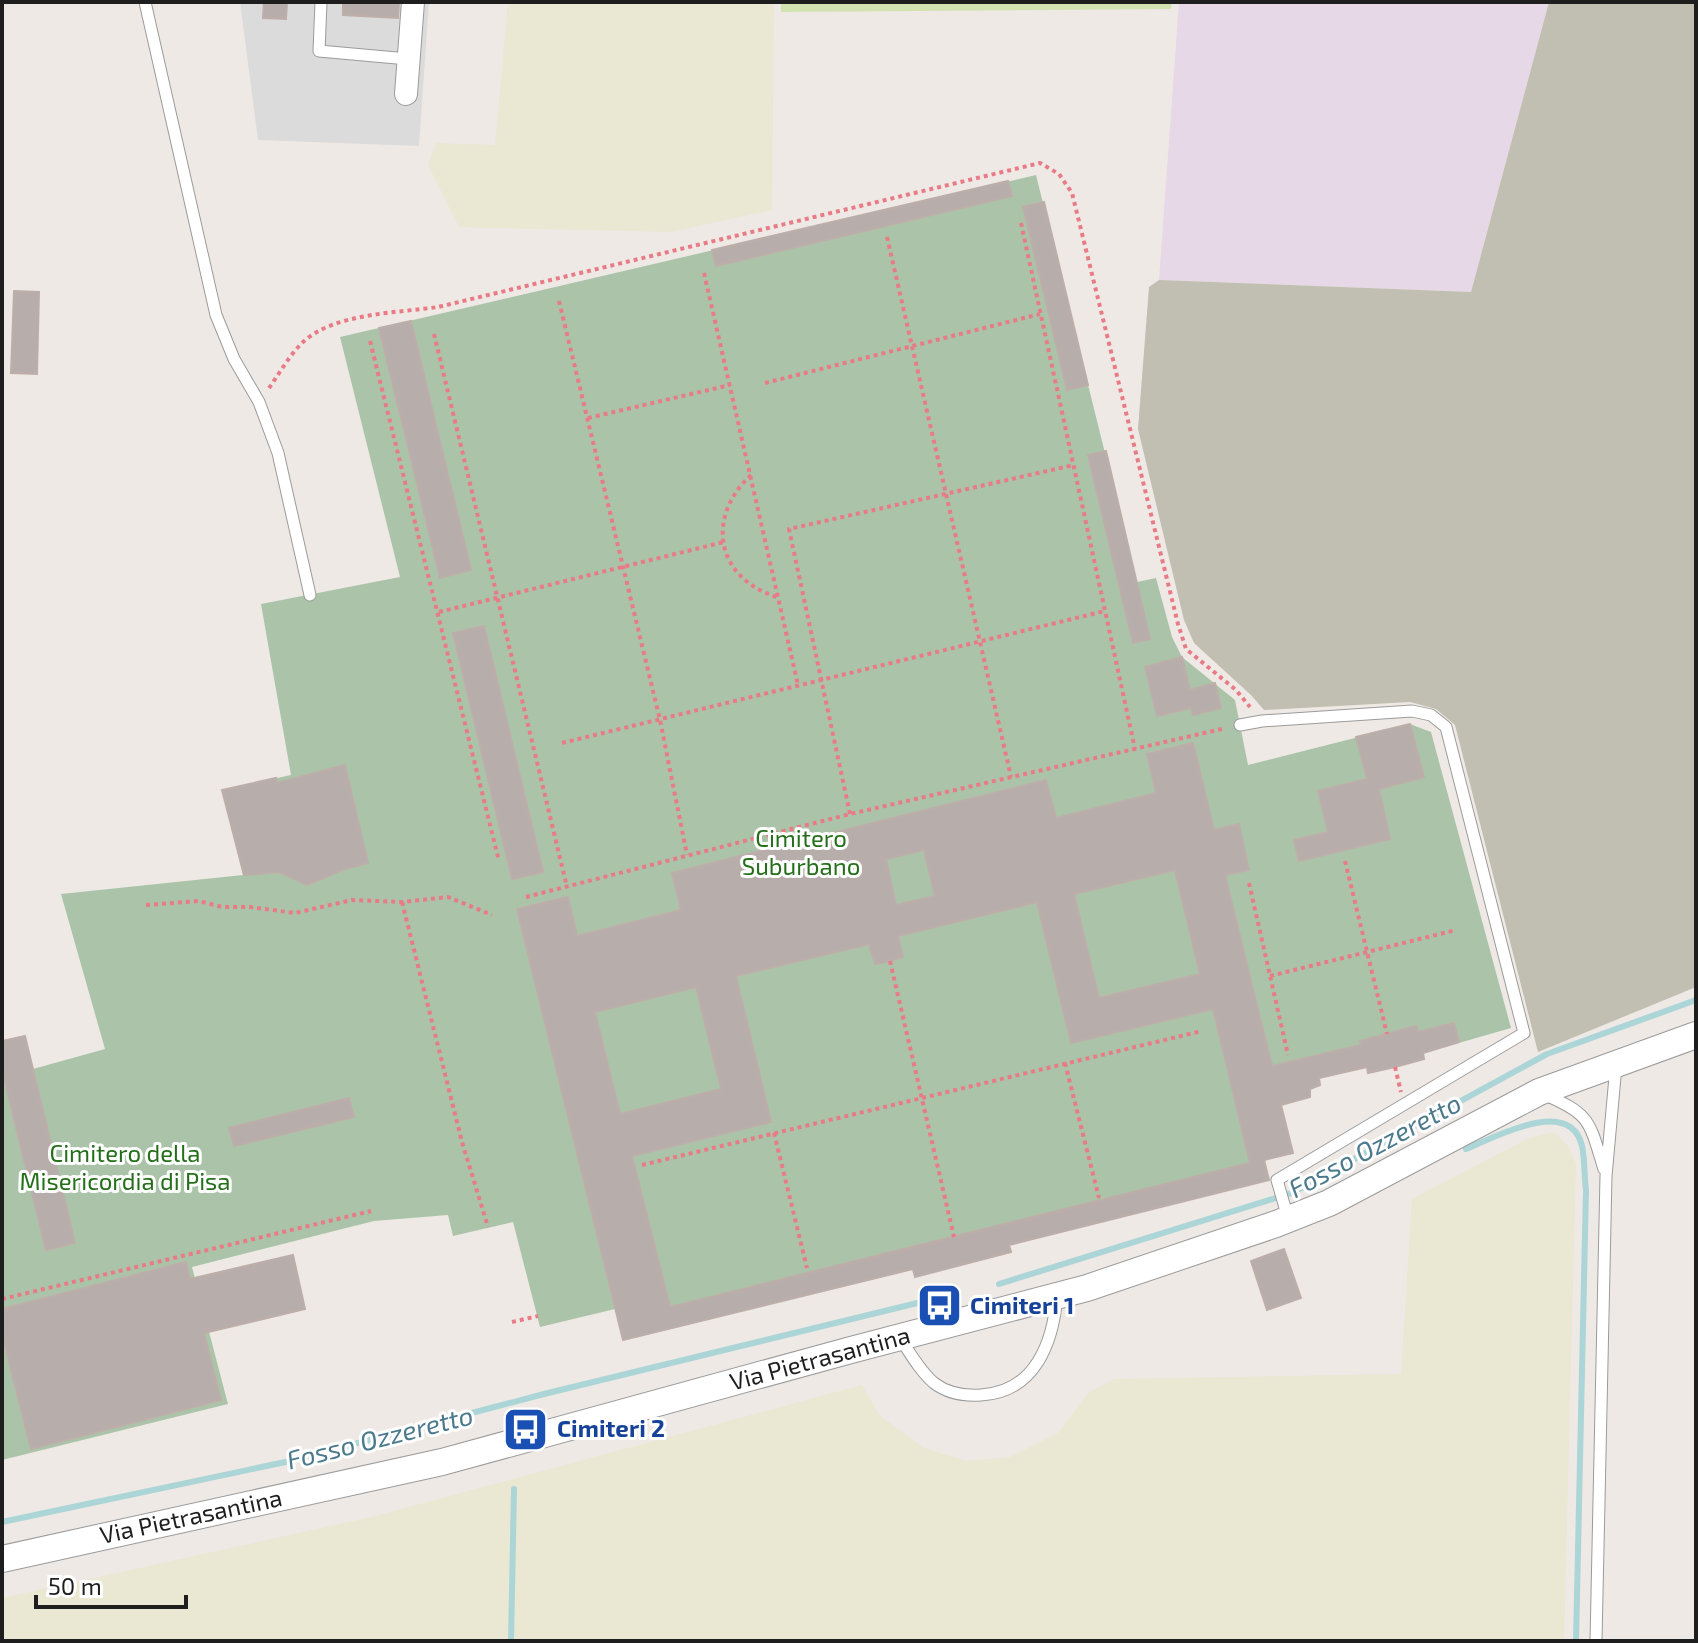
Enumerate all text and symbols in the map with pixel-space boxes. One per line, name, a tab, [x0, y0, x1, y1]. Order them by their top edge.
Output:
park label: Cimitero Suburbano	[742, 823, 860, 880]
water label: Fosso Ozzeretto	[1283, 1086, 1466, 1203]
park label: Cimitero della Misericordia di Pisa	[20, 1138, 230, 1195]
bus stop icon: Cimiteri 1	[915, 1282, 963, 1330]
place label: Cimiteri 1	[970, 1290, 1074, 1319]
street label: Via Pietrasantina	[726, 1320, 913, 1396]
water label: Fosso Ozzeretto	[283, 1398, 476, 1475]
bus stop icon: Cimiteri 2	[502, 1405, 550, 1453]
place label: Cimiteri 2	[557, 1413, 665, 1442]
street label: Via Pietrasantina	[97, 1482, 284, 1549]
scale bar	[36, 1559, 186, 1609]
text: 50 m	[48, 1571, 102, 1600]

